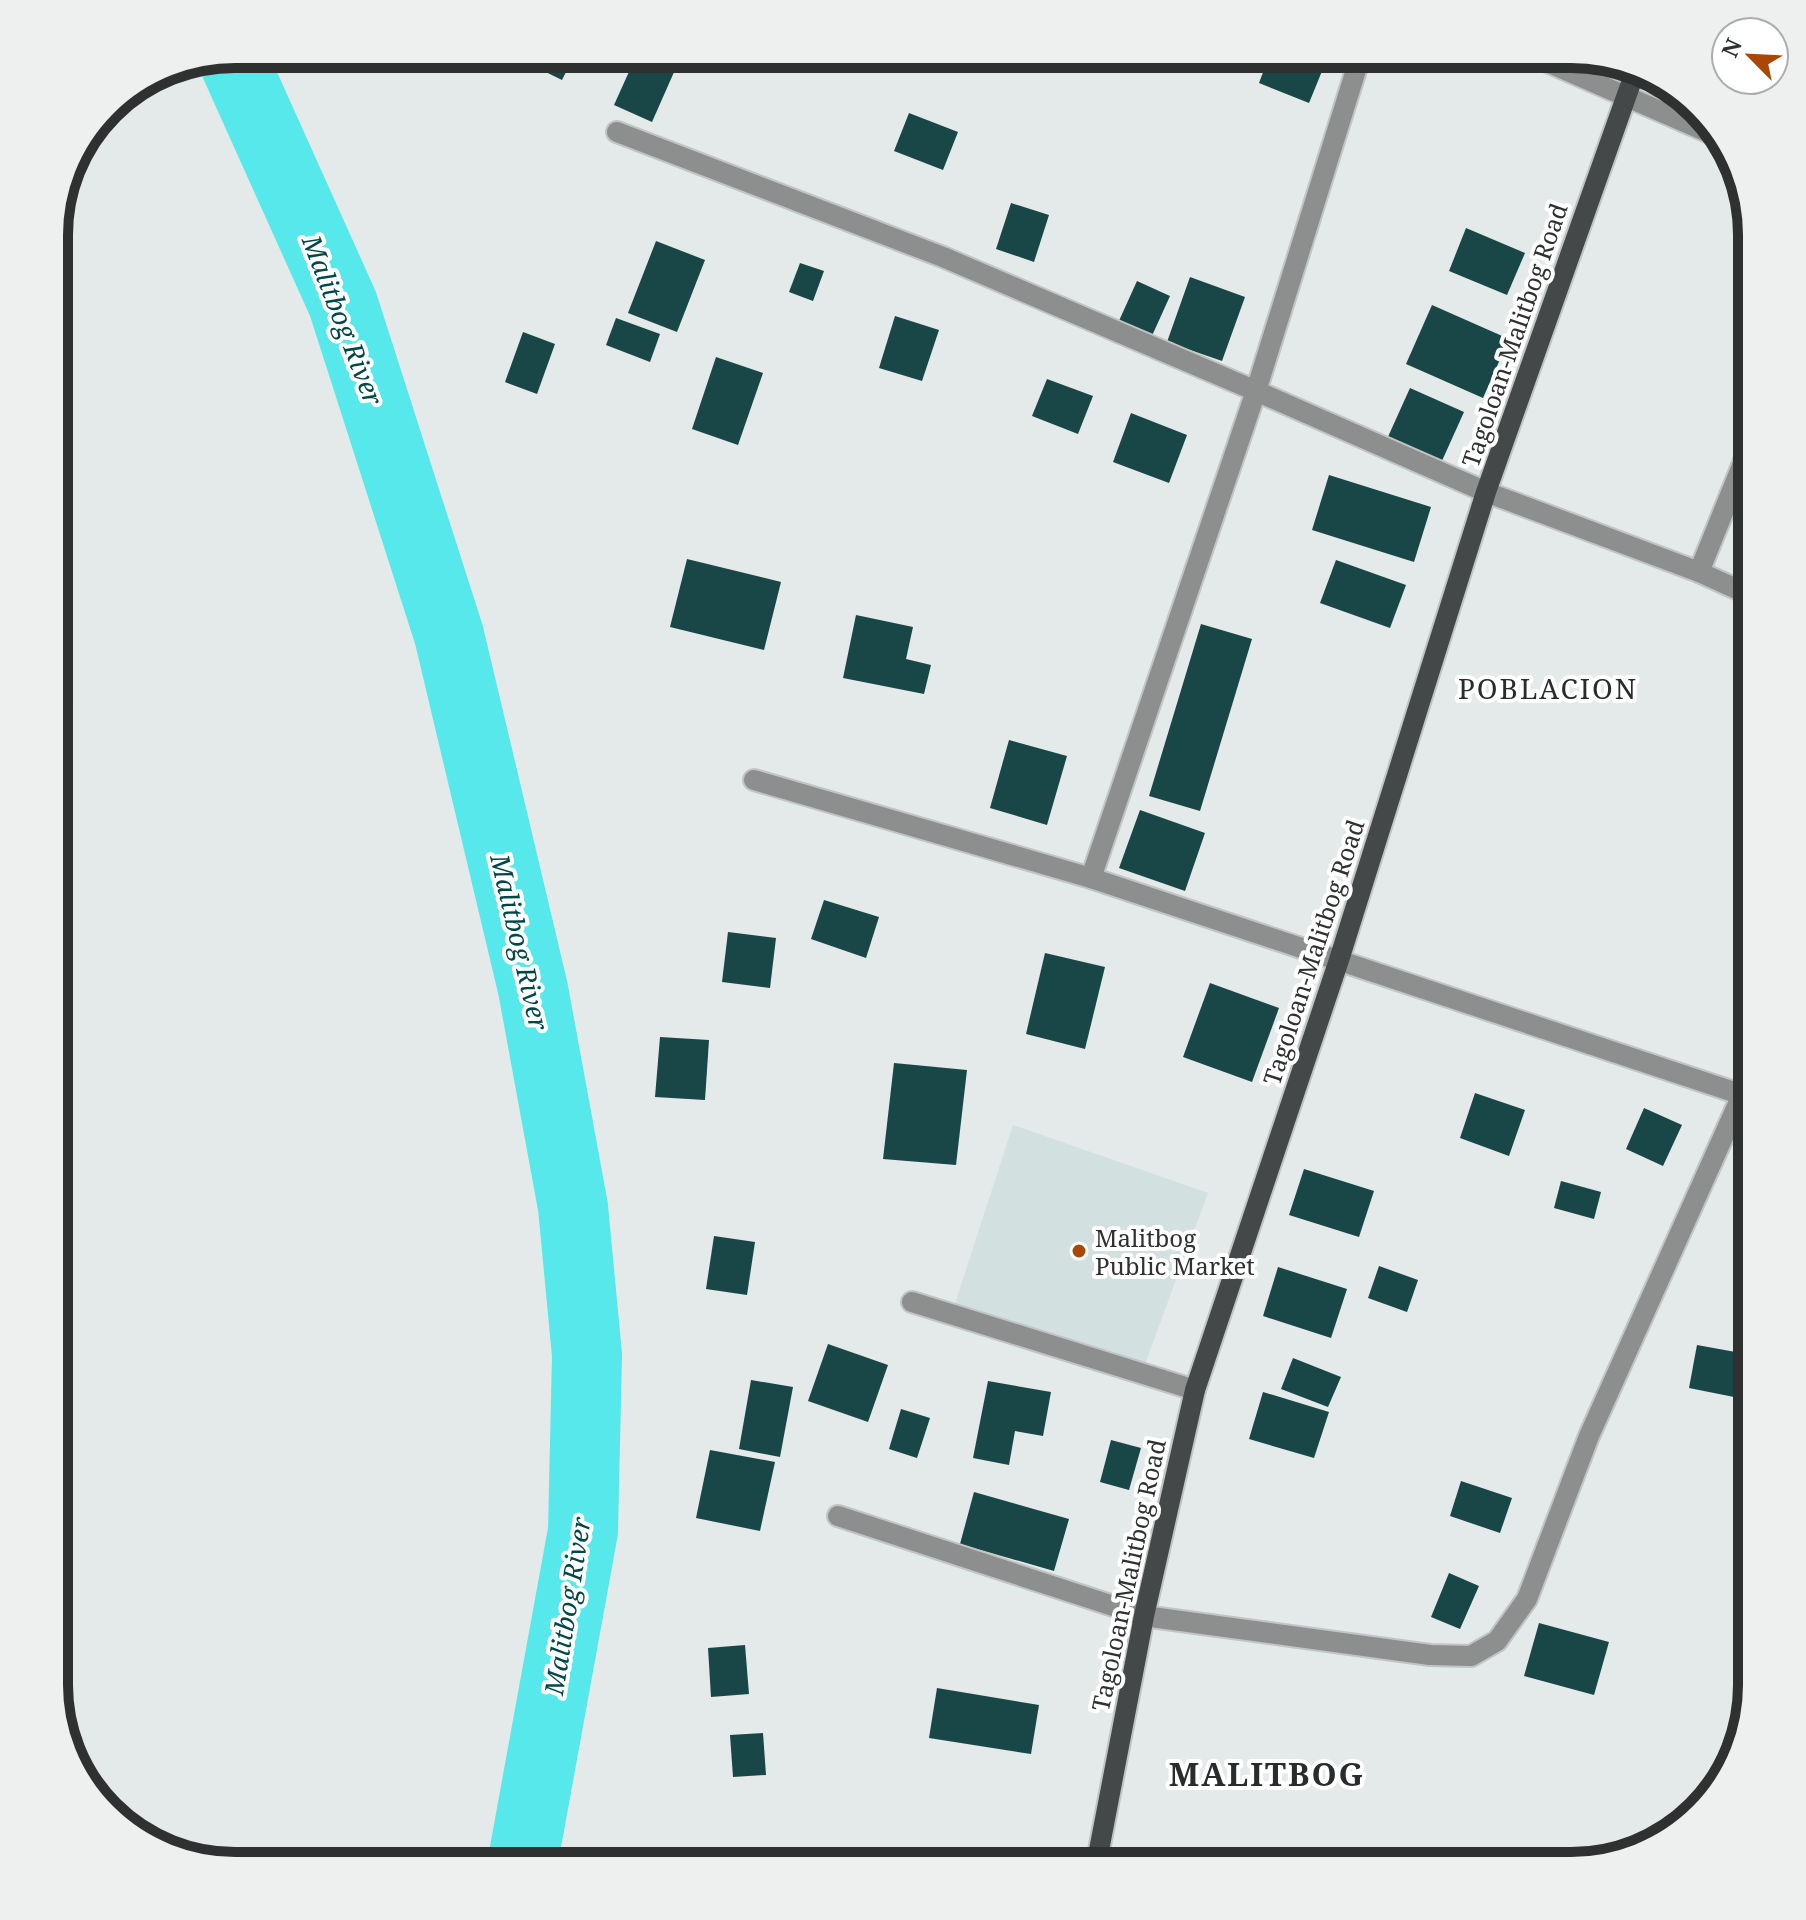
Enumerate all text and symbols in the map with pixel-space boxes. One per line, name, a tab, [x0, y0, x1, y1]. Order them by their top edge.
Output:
north arrow	[1710, 16, 1790, 96]
text: N	[1714, 33, 1748, 61]
street label: Tagoloan-Malitbog Road	[1453, 198, 1575, 471]
water label: Malitbog River	[294, 229, 392, 411]
district label: POBLACION	[1458, 669, 1638, 707]
street label: Tagoloan-Malitbog Road	[1254, 815, 1372, 1089]
water label: Malitbog River	[482, 849, 558, 1034]
place label: Malitbog Public Market	[1095, 1221, 1255, 1282]
marker: Malitbog Public Market	[1070, 1242, 1088, 1260]
street label: Tagoloan-Malitbog Road	[1083, 1436, 1173, 1714]
water label: Malitbog River	[535, 1514, 599, 1699]
district label: MALITBOG	[1169, 1752, 1365, 1795]

